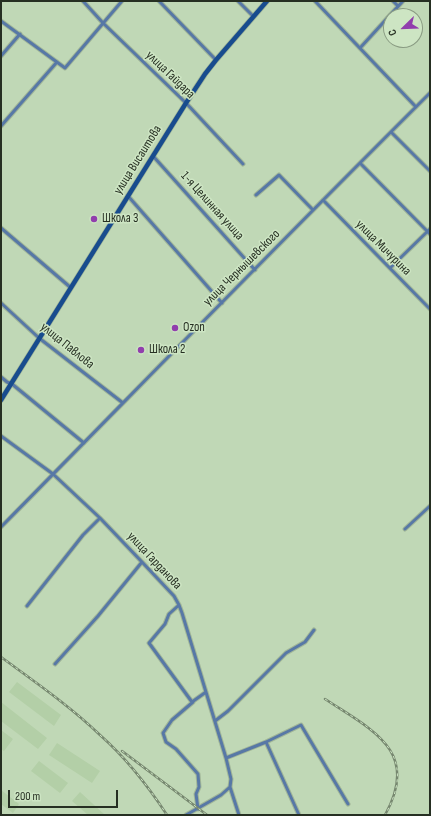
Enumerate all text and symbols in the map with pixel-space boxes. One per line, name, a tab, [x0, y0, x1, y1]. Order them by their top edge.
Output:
north arrow	[383, 8, 423, 48]
text: С	[385, 27, 400, 38]
street label: улица Гайдара	[142, 48, 198, 102]
street label: улица Висаитова	[111, 123, 165, 197]
street label: 1-я Целинная улица	[177, 169, 247, 243]
place label: Школа 3	[102, 211, 138, 227]
marker: Школа 3	[89, 214, 99, 224]
street label: улица Мичурина	[352, 217, 414, 279]
street label: улица Чернышевского	[201, 227, 283, 309]
street label: улица Павлова	[37, 320, 97, 372]
place label: Ozon	[183, 320, 205, 336]
marker: Ozon	[170, 323, 180, 333]
place label: Школа 2	[149, 342, 185, 358]
marker: Школа 2	[136, 345, 146, 355]
street label: улица Гарданова	[123, 529, 185, 593]
scale bar	[10, 782, 120, 808]
text: 200 m	[15, 789, 40, 804]

